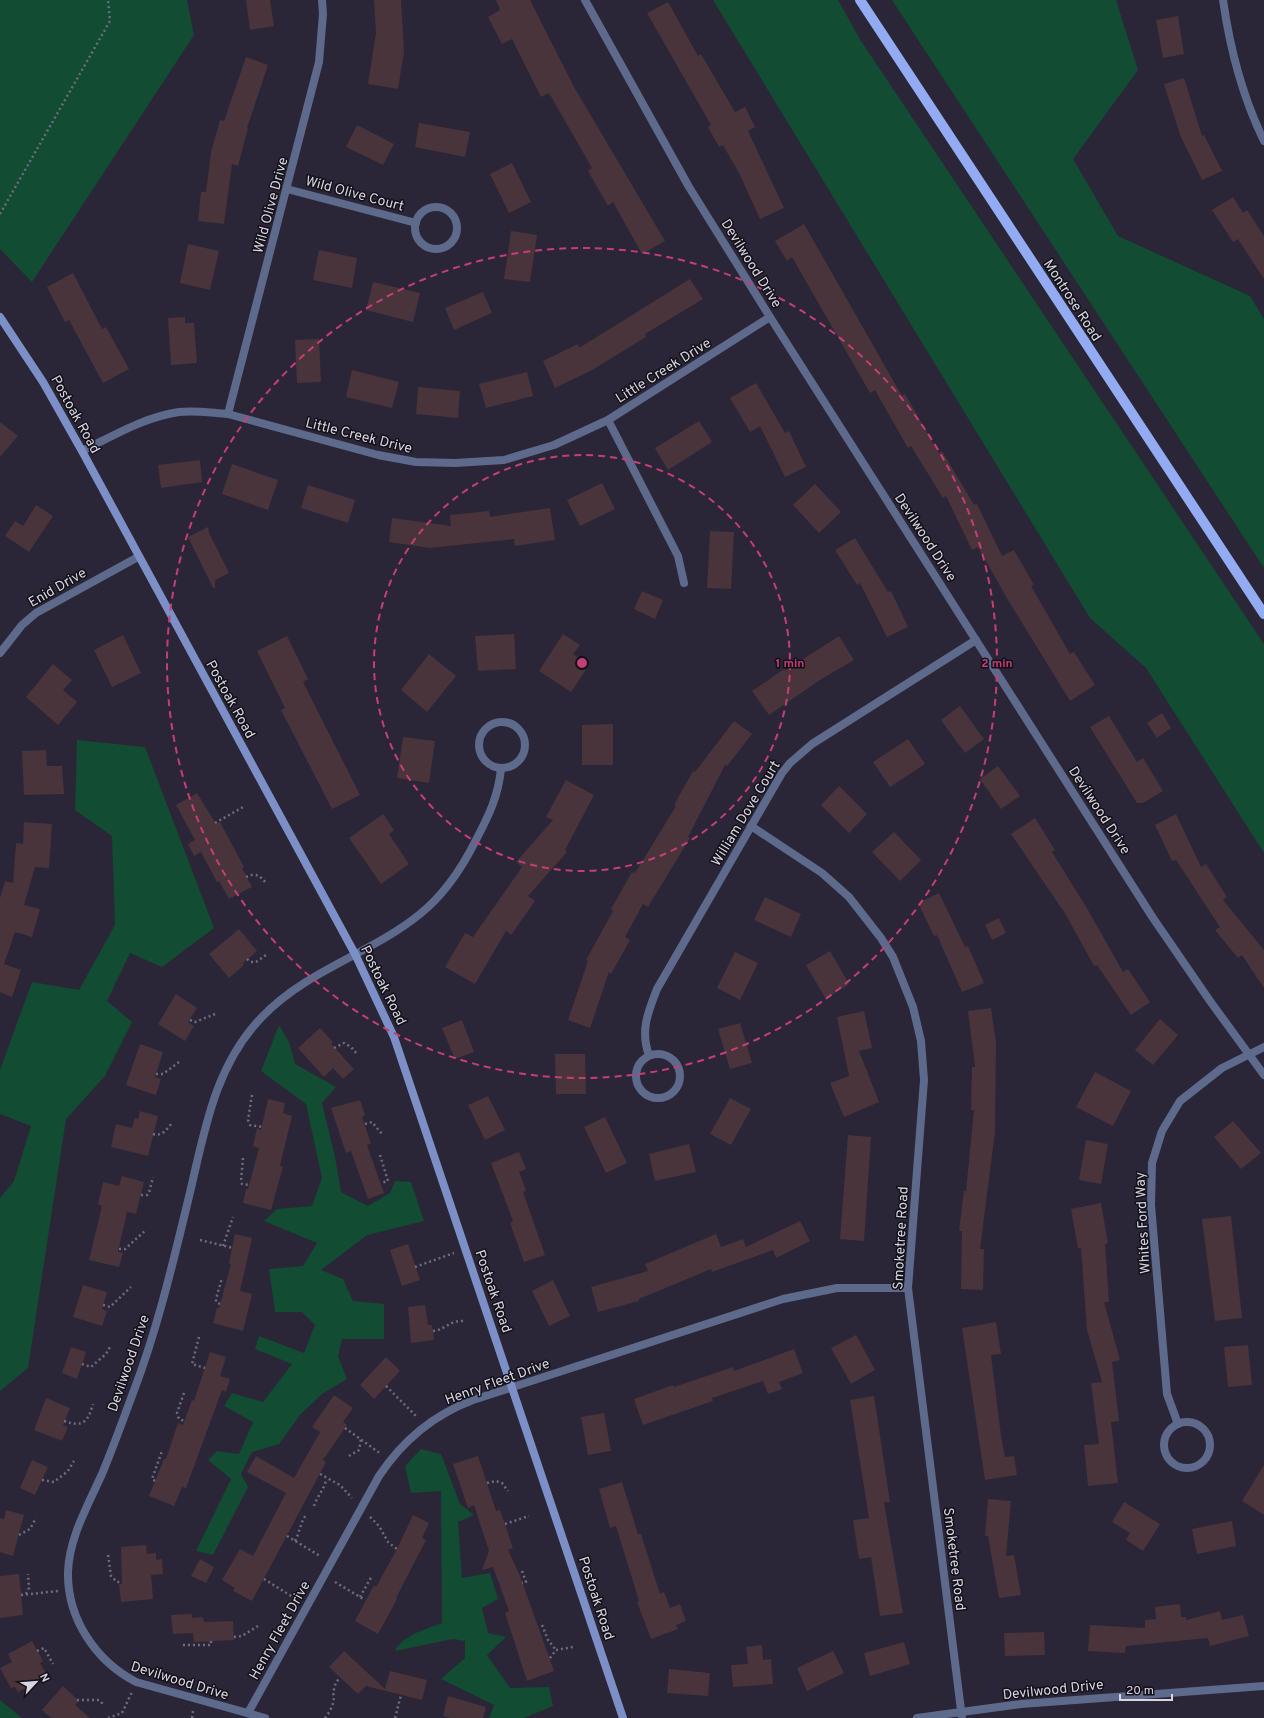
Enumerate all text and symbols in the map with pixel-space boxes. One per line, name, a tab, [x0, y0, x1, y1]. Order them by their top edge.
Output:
street label: Wild Olive Drive	[250, 156, 292, 255]
street label: Wild Olive Court	[303, 173, 406, 216]
street label: Devilwood Drive	[717, 216, 785, 311]
street label: Montrose Road	[1039, 257, 1104, 345]
street label: Little Creek Drive	[613, 335, 715, 407]
street label: Postoak Road	[46, 373, 103, 457]
street label: Little Creek Drive	[304, 415, 414, 458]
street label: Devilwood Drive	[890, 491, 959, 585]
street label: Enid Drive	[26, 565, 90, 612]
centre of rings	[575, 656, 589, 670]
text: 1 min	[776, 656, 804, 672]
text: 2 min	[981, 656, 1013, 672]
street label: Postoak Road	[201, 658, 258, 742]
street label: William Dove Court	[708, 758, 784, 870]
street label: Devilwood Drive	[1064, 764, 1133, 858]
street label: Postoak Road	[356, 943, 409, 1028]
street label: Whites Ford Way	[1132, 1171, 1155, 1274]
street label: Smoketree Road	[890, 1186, 913, 1290]
street label: Postoak Road	[470, 1248, 515, 1335]
street label: Devilwood Drive	[105, 1313, 154, 1414]
street label: Henry Fleet Drive	[443, 1356, 552, 1409]
street label: Smoketree Road	[939, 1507, 968, 1612]
street label: Postoak Road	[574, 1555, 617, 1642]
street label: Henry Fleet Drive	[246, 1578, 314, 1683]
street label: Devilwood Drive	[129, 1658, 230, 1704]
north arrow	[16, 1662, 56, 1702]
text: N	[36, 1671, 52, 1685]
scale bar	[1120, 1676, 1172, 1702]
street label: Devilwood Drive	[1002, 1677, 1104, 1704]
text: 20 m	[1126, 1683, 1154, 1699]

